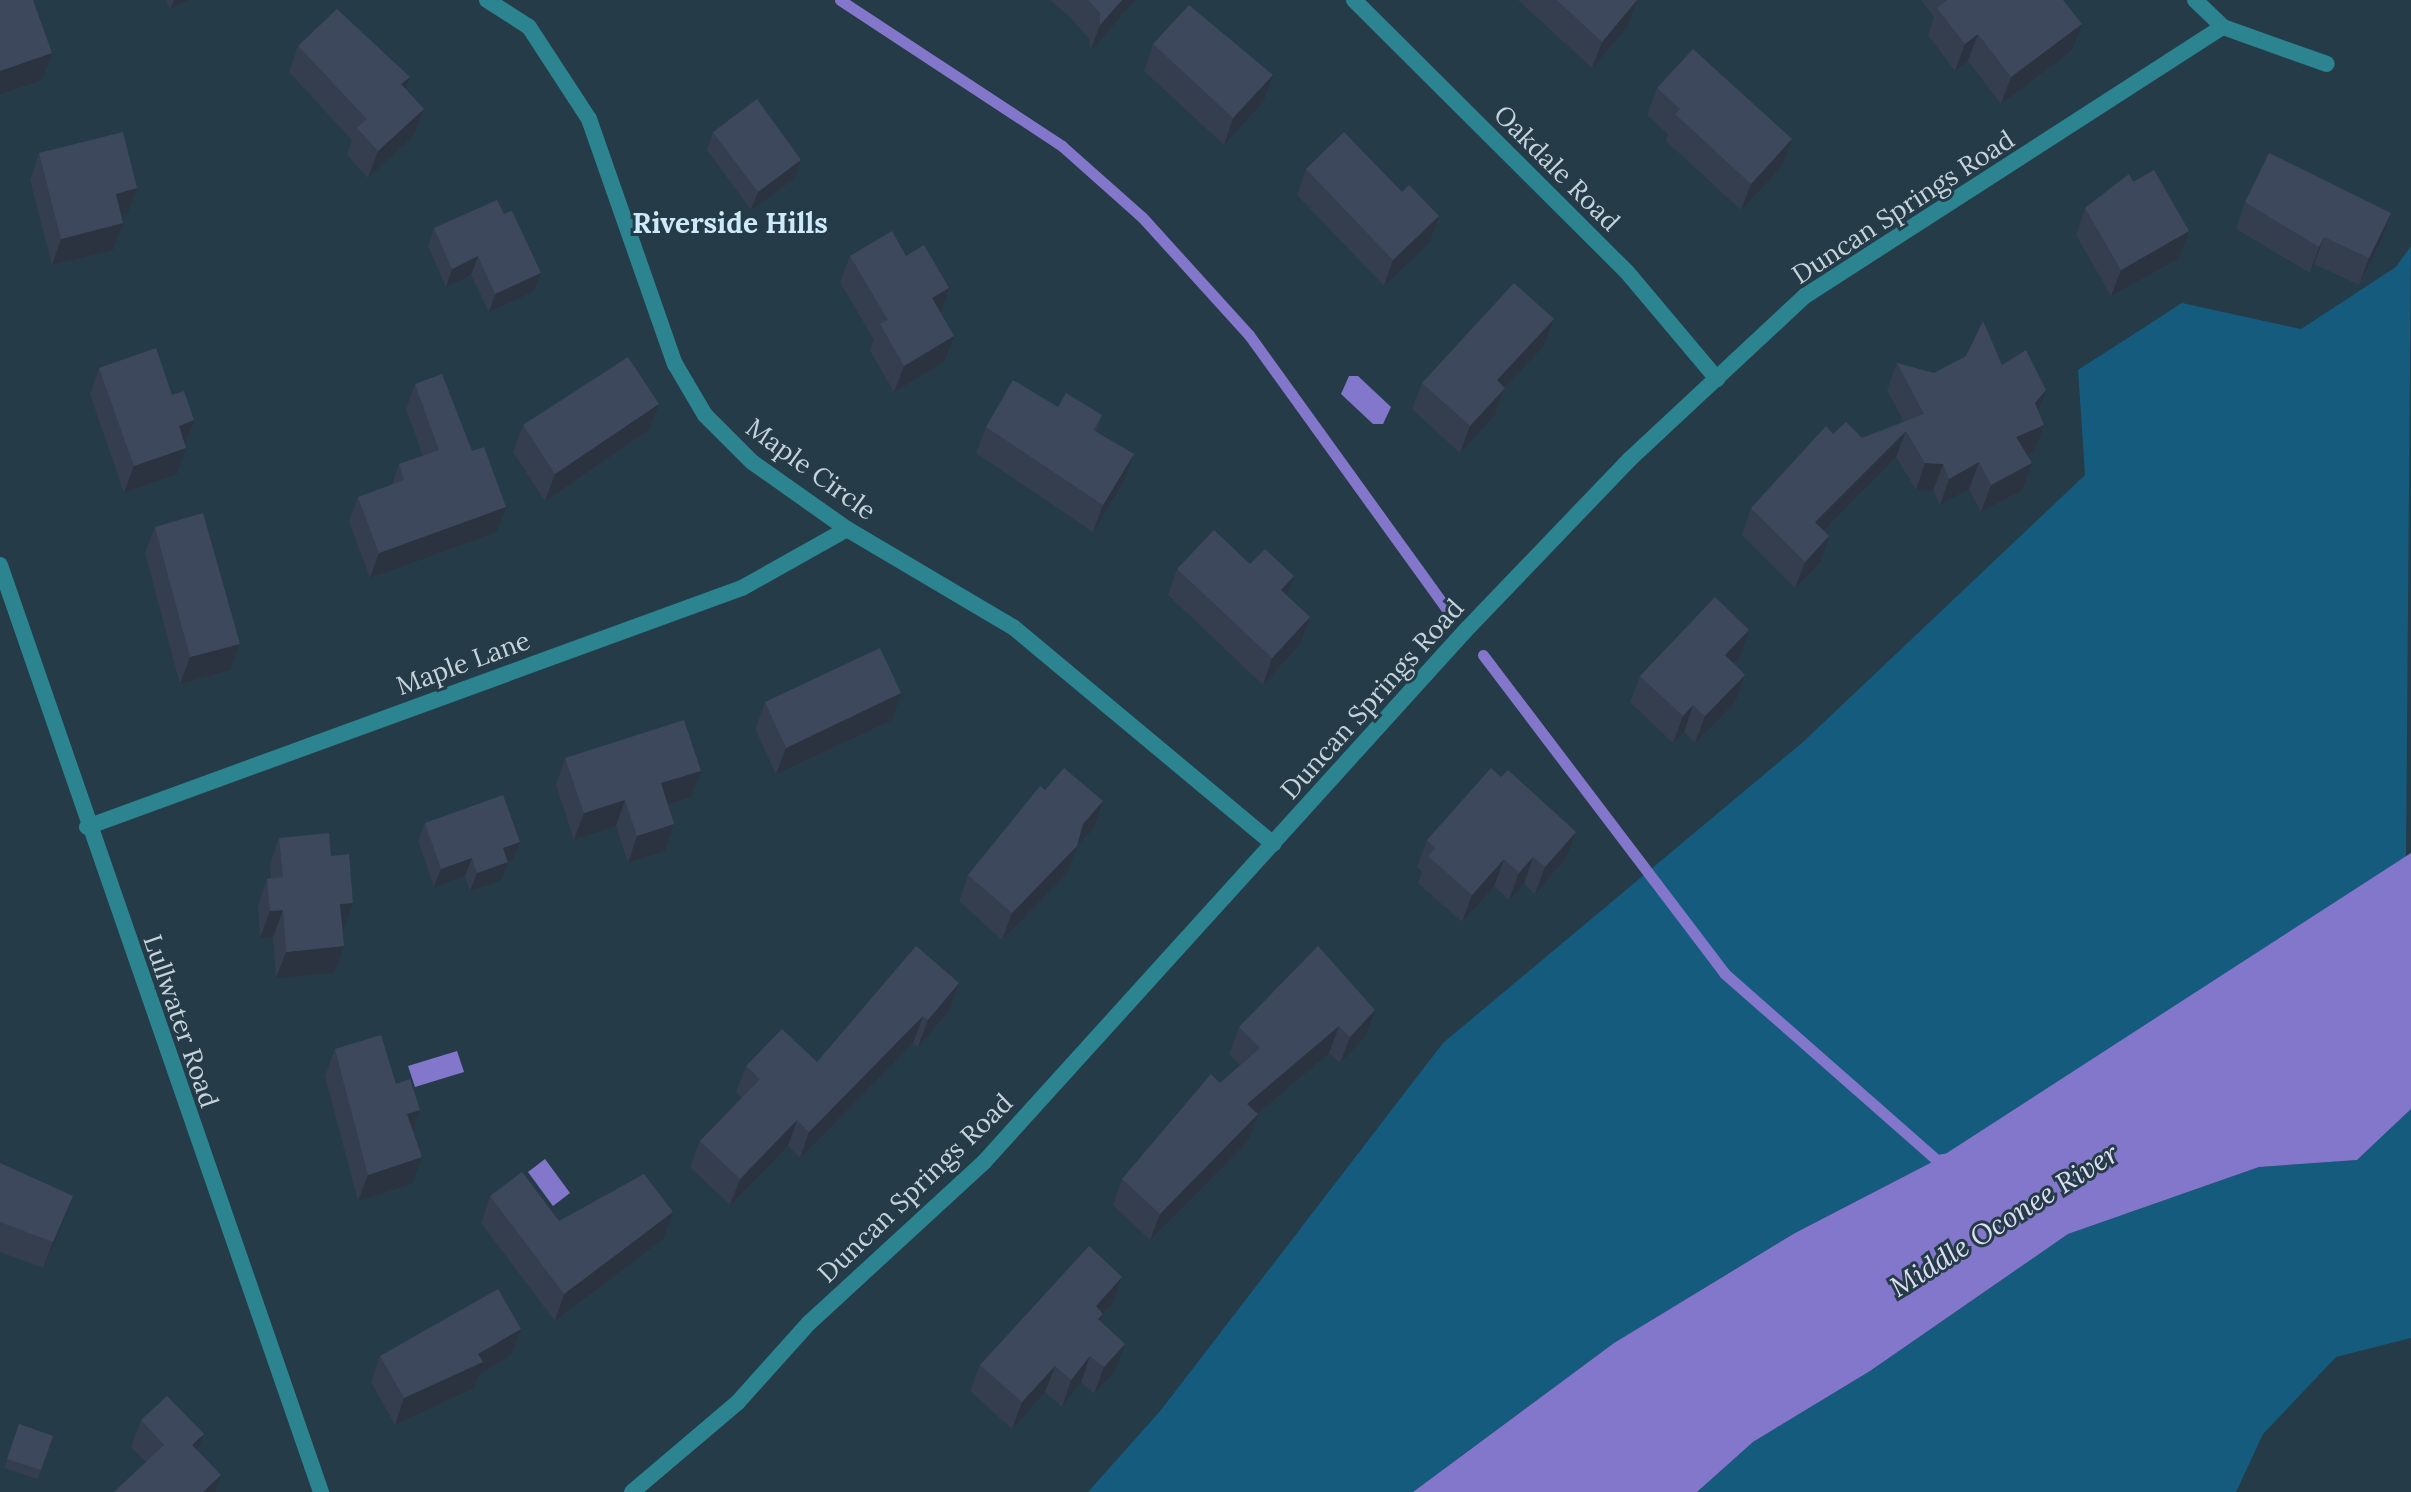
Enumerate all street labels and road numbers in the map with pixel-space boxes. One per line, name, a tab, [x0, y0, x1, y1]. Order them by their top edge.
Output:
street label: Oakdale Road	[1488, 99, 1626, 237]
street label: Duncan Springs Road	[1786, 124, 2020, 290]
street label: Maple Circle	[740, 412, 882, 526]
street label: Duncan Springs Road	[1274, 593, 1470, 805]
street label: Maple Lane	[392, 624, 534, 702]
street label: Lullwater Road	[137, 930, 225, 1112]
street label: Duncan Springs Road	[811, 1087, 1019, 1289]

